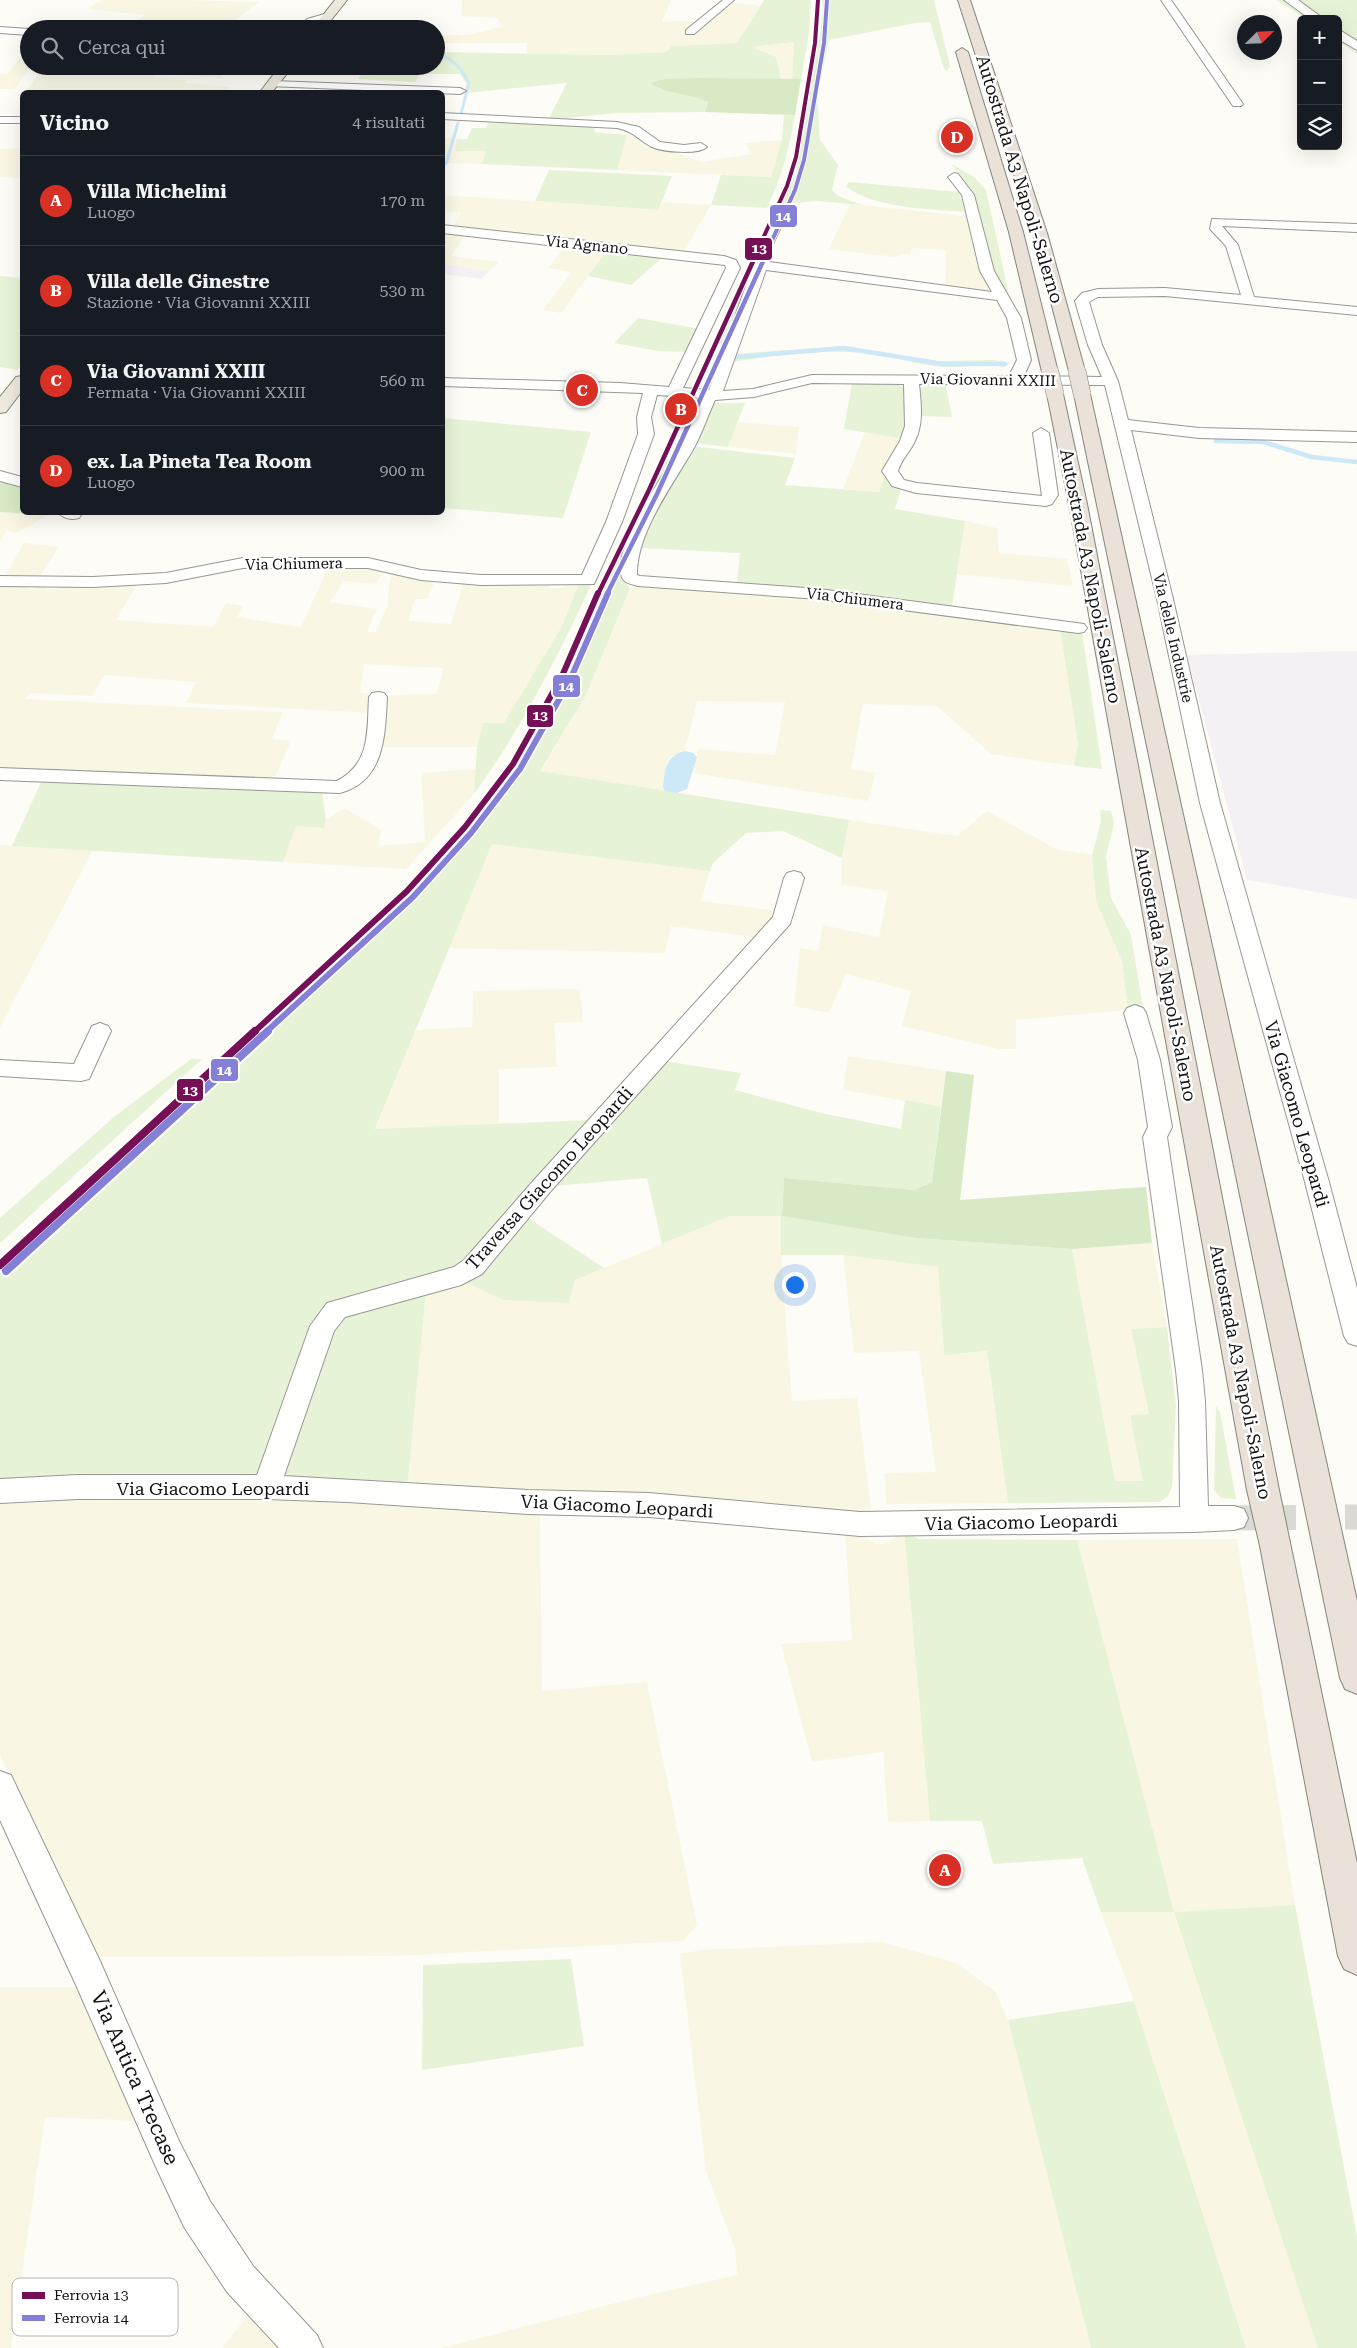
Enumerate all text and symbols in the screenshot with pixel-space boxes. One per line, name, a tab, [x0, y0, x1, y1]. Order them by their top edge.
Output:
north arrow	[1237, 15, 1282, 60]
map controls	[1297, 15, 1342, 150]
button: +	[1297, 15, 1342, 60]
search box	[20, 20, 445, 75]
icon: search	[38, 34, 66, 62]
text: Cerca qui	[78, 36, 166, 59]
street label: Autostrada A3 Napoli-Salerno	[972, 52, 1068, 306]
button: −	[1297, 60, 1342, 105]
button: layers	[1297, 105, 1342, 150]
text: Vicino	[40, 111, 109, 135]
text: 4 risultati	[352, 113, 425, 132]
pin: D	[941, 118, 973, 156]
text: Villa Michelini	[87, 180, 227, 203]
text: A	[50, 191, 62, 210]
text: 170 m	[379, 191, 425, 210]
text: Luogo	[87, 203, 135, 222]
line badge: 14	[769, 204, 798, 228]
text: 14	[775, 208, 791, 224]
street label: Via Agnano	[545, 232, 629, 258]
line badge: 13	[744, 237, 773, 261]
text: 13	[751, 240, 767, 256]
text: Villa delle Ginestre	[87, 270, 270, 293]
text: B	[50, 281, 62, 300]
text: 530 m	[379, 281, 425, 300]
text: Stazione · Via Giovanni XXIII	[87, 293, 310, 312]
text: Via Giovanni XXIII	[87, 360, 265, 383]
street label: Via Giovanni XXIII	[920, 370, 1056, 390]
text: C	[50, 371, 62, 390]
text: 560 m	[379, 371, 425, 390]
pin: C	[566, 371, 598, 409]
text: Fermata · Via Giovanni XXIII	[87, 383, 306, 402]
pin: B	[665, 390, 697, 428]
street label: Autostrada A3 Napoli-Salerno	[1056, 447, 1126, 705]
text: ex. La Pineta Tea Room	[87, 450, 312, 473]
text: D	[50, 461, 62, 480]
text: 900 m	[379, 461, 425, 480]
text: Luogo	[87, 473, 135, 492]
street label: Via Chiumera	[245, 554, 343, 574]
street label: Via delle Industrie	[1149, 571, 1197, 705]
street label: Via Chiumera	[805, 584, 905, 614]
line badge: 14	[552, 674, 581, 698]
text: 14	[558, 678, 574, 694]
line badge: 13	[526, 704, 554, 728]
text: 13	[532, 707, 548, 723]
street label: Autostrada A3 Napoli-Salerno	[1131, 845, 1201, 1103]
street label: Via Giacomo Leopardi	[1260, 1018, 1334, 1210]
line badge: 14	[210, 1058, 239, 1082]
text: 14	[216, 1062, 232, 1078]
line badge: 13	[176, 1078, 204, 1102]
text: 13	[182, 1082, 198, 1098]
street label: Traversa Giacomo Leopardi	[461, 1082, 637, 1274]
street label: Autostrada A3 Napoli-Salerno	[1206, 1243, 1276, 1501]
your location	[782, 1272, 808, 1298]
street label: Via Giacomo Leopardi	[116, 1478, 310, 1499]
street label: Via Giacomo Leopardi	[520, 1490, 714, 1522]
street label: Via Giacomo Leopardi	[924, 1510, 1118, 1534]
pin: A	[929, 1851, 961, 1889]
street label: Via Antica Trecase	[86, 1987, 184, 2169]
legend	[12, 2278, 178, 2336]
text: Ferrovia 13	[54, 2287, 129, 2303]
text: Ferrovia 14	[54, 2310, 129, 2326]

